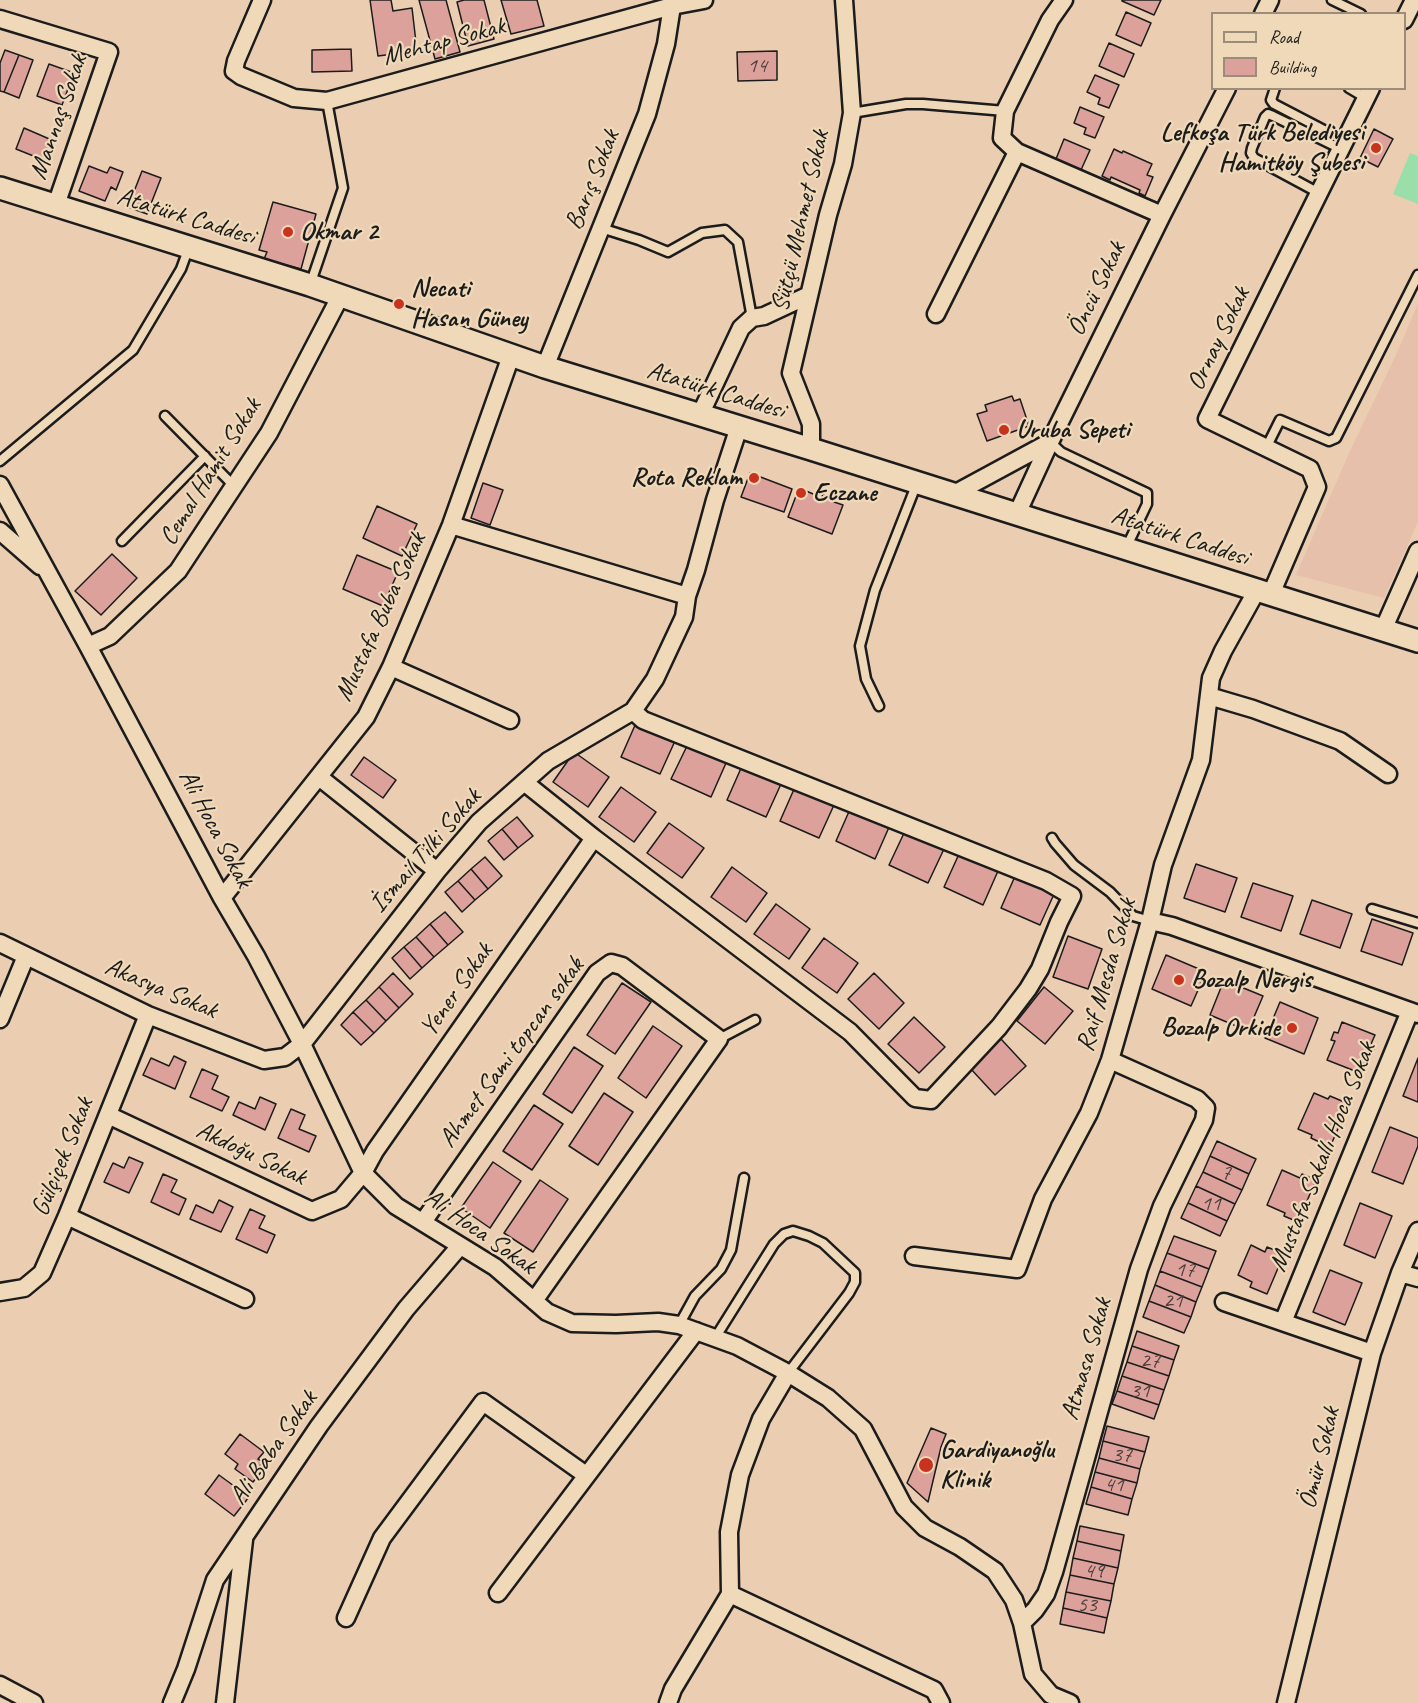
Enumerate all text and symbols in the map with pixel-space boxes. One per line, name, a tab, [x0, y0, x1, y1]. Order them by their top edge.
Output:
street label: Mehtap Sokak	[379, 11, 509, 73]
legend	[1211, 12, 1406, 90]
text: Road	[1269, 26, 1299, 48]
street label: Mannaş Sokak	[23, 50, 95, 184]
house number: 14	[747, 53, 767, 79]
text: Building	[1269, 56, 1316, 78]
place label: Lefkoşa Türk Belediyesi Hamitköy Şubesi	[1160, 117, 1364, 178]
street label: Barış Sokak	[559, 125, 627, 235]
street label: Sütçü Mehmet Sokak	[765, 127, 837, 315]
marker: Lefkoşa Türk Belediyesi Hamitköy Şubesi	[1369, 141, 1383, 155]
street label: Atatürk Caddesi	[113, 181, 259, 253]
place label: Okmar 2	[300, 216, 378, 248]
marker: Okmar 2	[281, 225, 295, 239]
street label: Öncü Sokak	[1061, 237, 1133, 341]
place label: Necati Hasan Güney	[411, 273, 527, 334]
street label: Ornay Sokak	[1181, 282, 1257, 396]
marker: Necati Hasan Güney	[392, 297, 406, 311]
street label: Atatürk Caddesi	[643, 355, 789, 427]
street label: Cemal Hamit Sokak	[153, 393, 269, 551]
place label: Uruba Sepeti	[1016, 414, 1130, 446]
marker: Uruba Sepeti	[997, 423, 1011, 437]
place label: Rota Reklam	[631, 462, 742, 494]
marker: Rota Reklam	[747, 471, 761, 485]
place label: Eczane	[813, 477, 877, 509]
marker: Eczane	[794, 486, 808, 500]
street label: Atatürk Caddesi	[1107, 500, 1253, 574]
street label: Mustafa Buba Sokak	[328, 528, 434, 706]
street label: Ali Hoca Sokak	[171, 765, 259, 893]
street label: İsmail Tilki Sokak	[363, 782, 489, 920]
street label: Raif Mesda Sokak	[1070, 895, 1144, 1055]
street label: Yener Sokak	[414, 937, 500, 1043]
street label: Akasya Sokak	[100, 951, 222, 1027]
street label: Ahmet Sami topcan sokak	[433, 952, 591, 1154]
place label: Bozalp Nergis	[1191, 964, 1312, 996]
marker: Bozalp Nergis	[1172, 973, 1186, 987]
place label: Bozalp Orkide	[1161, 1012, 1280, 1044]
marker: Bozalp Orkide	[1285, 1021, 1299, 1035]
street label: Mustafa Sakallı Hoca Sokak	[1263, 1038, 1383, 1276]
street label: Gülçiçek Sokak	[25, 1093, 101, 1221]
street label: Akdoğu Sokak	[191, 1115, 311, 1193]
house number: 7	[1221, 1160, 1231, 1186]
street label: Ali Hoca Sokak	[418, 1182, 542, 1282]
house number: 11	[1201, 1191, 1221, 1217]
house number: 17	[1175, 1257, 1195, 1283]
house number: 21	[1163, 1288, 1183, 1314]
street label: Atmasa Sokak	[1055, 1294, 1119, 1424]
house number: 27	[1140, 1348, 1160, 1374]
house number: 31	[1130, 1378, 1150, 1404]
street label: Ali Baba Sokak	[223, 1385, 325, 1511]
street label: Ömür Sokak	[1292, 1404, 1348, 1512]
place label: Gardiyanoğlu Klinik	[940, 1434, 1054, 1496]
house number: 37	[1112, 1442, 1132, 1468]
marker: Gardiyanoğlu Klinik	[917, 1456, 935, 1474]
house number: 41	[1104, 1472, 1124, 1498]
house number: 49	[1084, 1558, 1104, 1584]
house number: 53	[1077, 1592, 1097, 1618]

